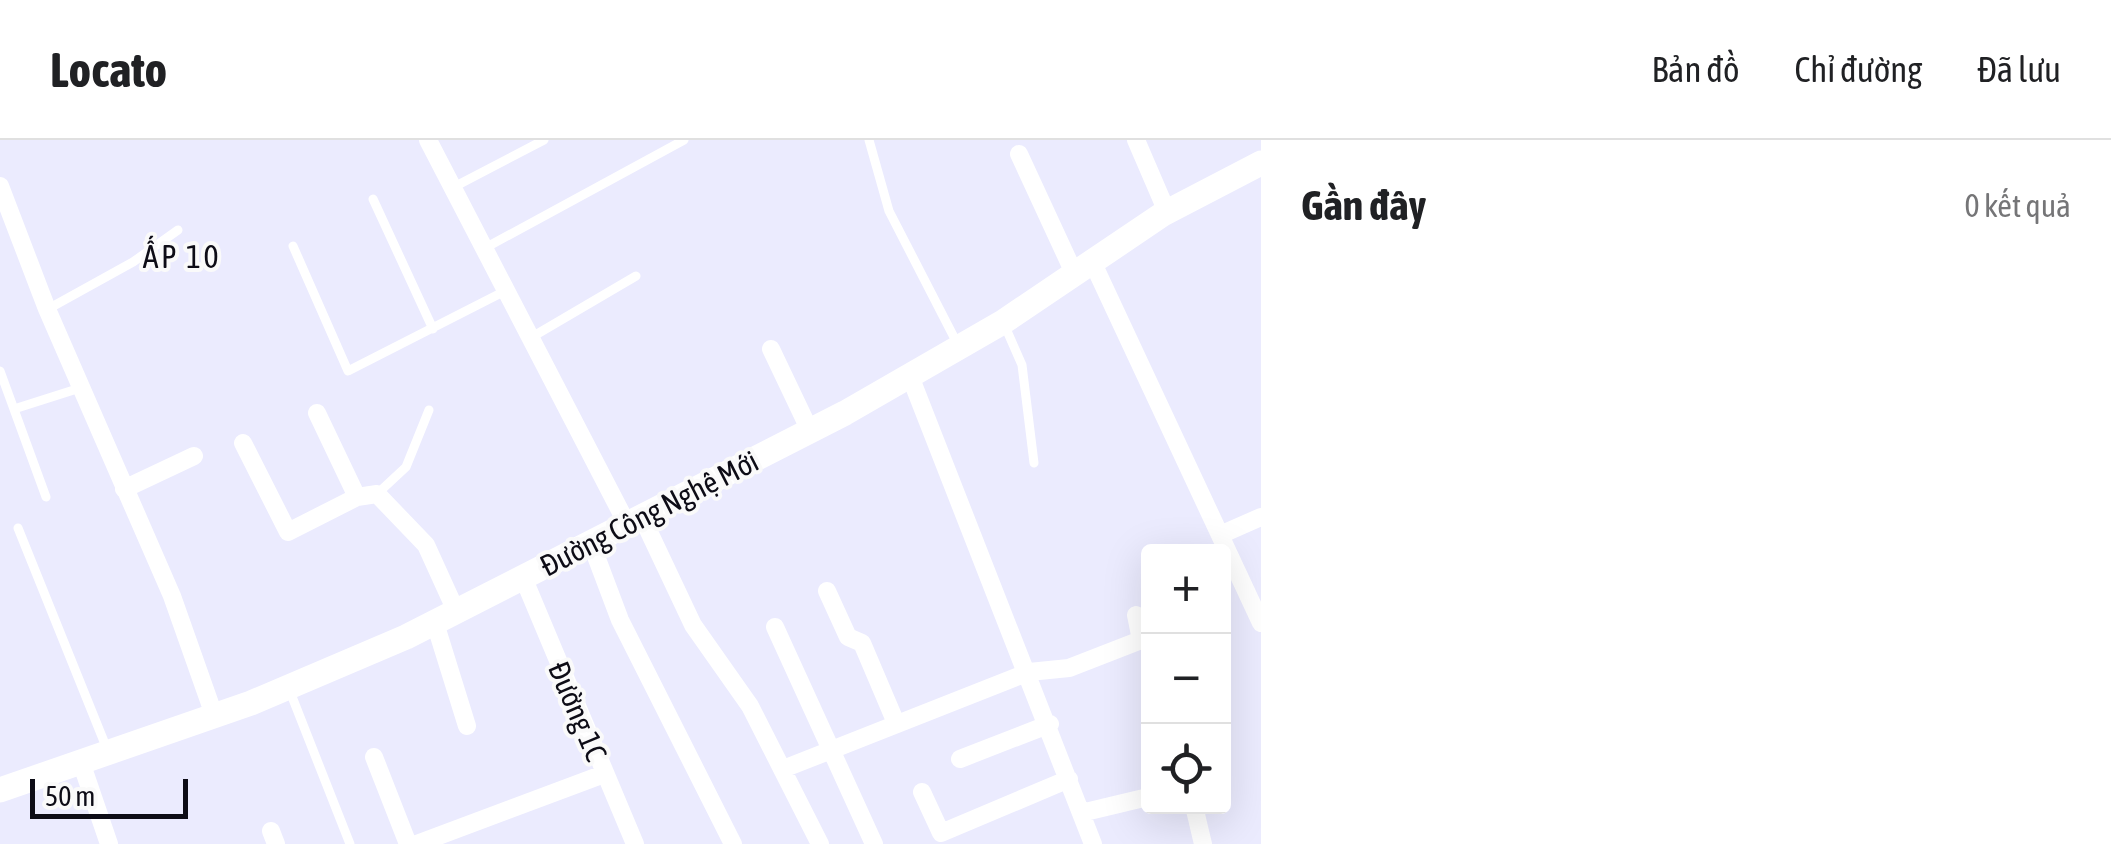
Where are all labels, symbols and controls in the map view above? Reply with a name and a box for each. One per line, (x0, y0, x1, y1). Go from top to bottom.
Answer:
text: Locato (50, 42, 167, 97)
text: Bản đồ (1652, 49, 1739, 89)
text: Chỉ đường (1794, 49, 1922, 89)
text: Đã lưu (1977, 49, 2061, 89)
text: Gần đây (1301, 181, 1426, 229)
text: 0 kết quả (1965, 187, 2071, 224)
district label: ẤP 10 (143, 235, 221, 275)
street label: Đường Công Nghệ Mới (534, 443, 764, 583)
map controls (1141, 544, 1231, 814)
button: + (1141, 544, 1231, 634)
button: − (1141, 634, 1231, 724)
street label: Đường 1C (542, 656, 614, 766)
button: locate (1141, 724, 1231, 814)
scale bar (30, 774, 188, 818)
text: 50 m (45, 780, 95, 812)

